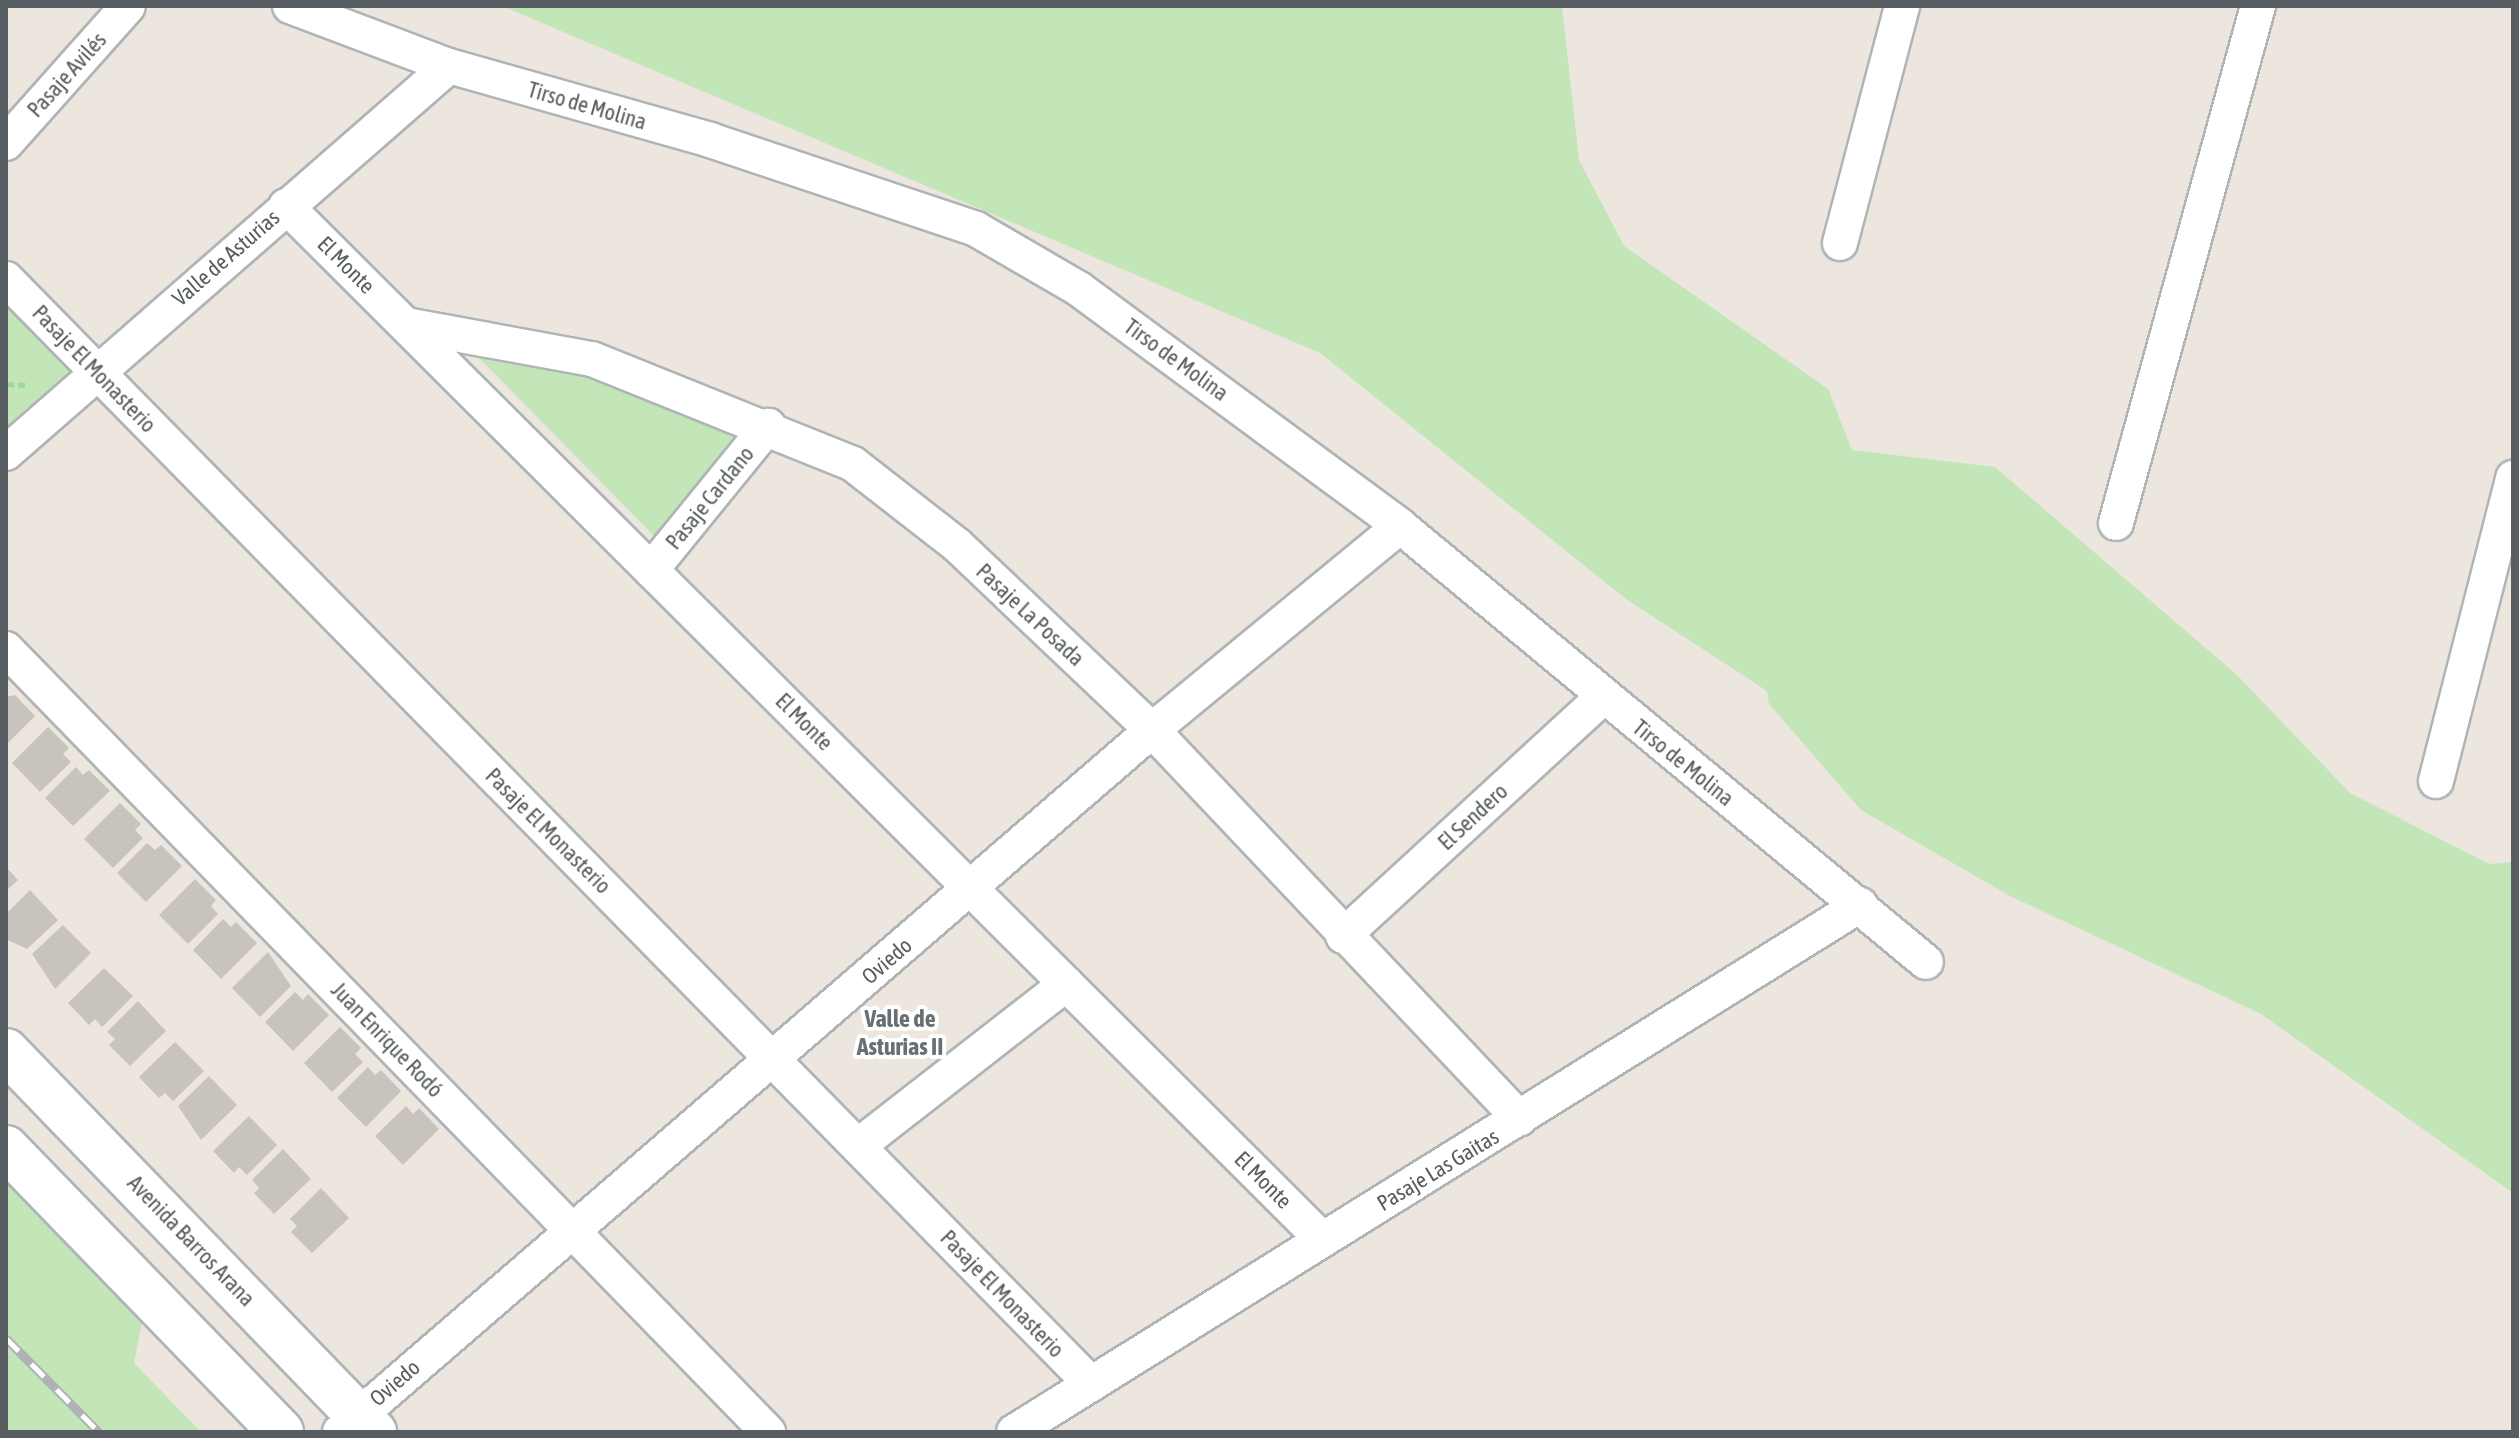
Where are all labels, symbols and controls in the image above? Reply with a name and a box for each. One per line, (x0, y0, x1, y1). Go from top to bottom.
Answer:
street label: Pasaje Avilés (22, 27, 112, 123)
street label: Tirso de Molina (525, 76, 649, 136)
street label: Valle de Asturias (167, 204, 285, 312)
street label: El Monte (312, 231, 380, 299)
street label: Pasaje El Monasterio (27, 300, 161, 438)
street label: Tirso de Molina (1119, 313, 1233, 407)
street label: Pasaje Cardano (660, 441, 760, 555)
street label: Pasaje La Posada (971, 558, 1089, 672)
street label: El Monte (770, 688, 838, 756)
street label: Tirso de Molina (1627, 714, 1739, 812)
street label: Pasaje El Monasterio (480, 763, 616, 899)
street label: El Sendero (1433, 778, 1513, 856)
street label: Oviedo (857, 932, 917, 990)
street label: Juan Enrique Rodó (326, 977, 448, 1103)
district label: Valle de Asturias II (857, 1005, 943, 1061)
street label: Pasaje Las Gaitas (1372, 1123, 1504, 1217)
street label: El Monte (1229, 1146, 1297, 1214)
street label: Avenida Barros Arana (122, 1170, 260, 1312)
street label: Pasaje El Monasterio (935, 1225, 1069, 1363)
street label: Oviedo (365, 1354, 425, 1412)

